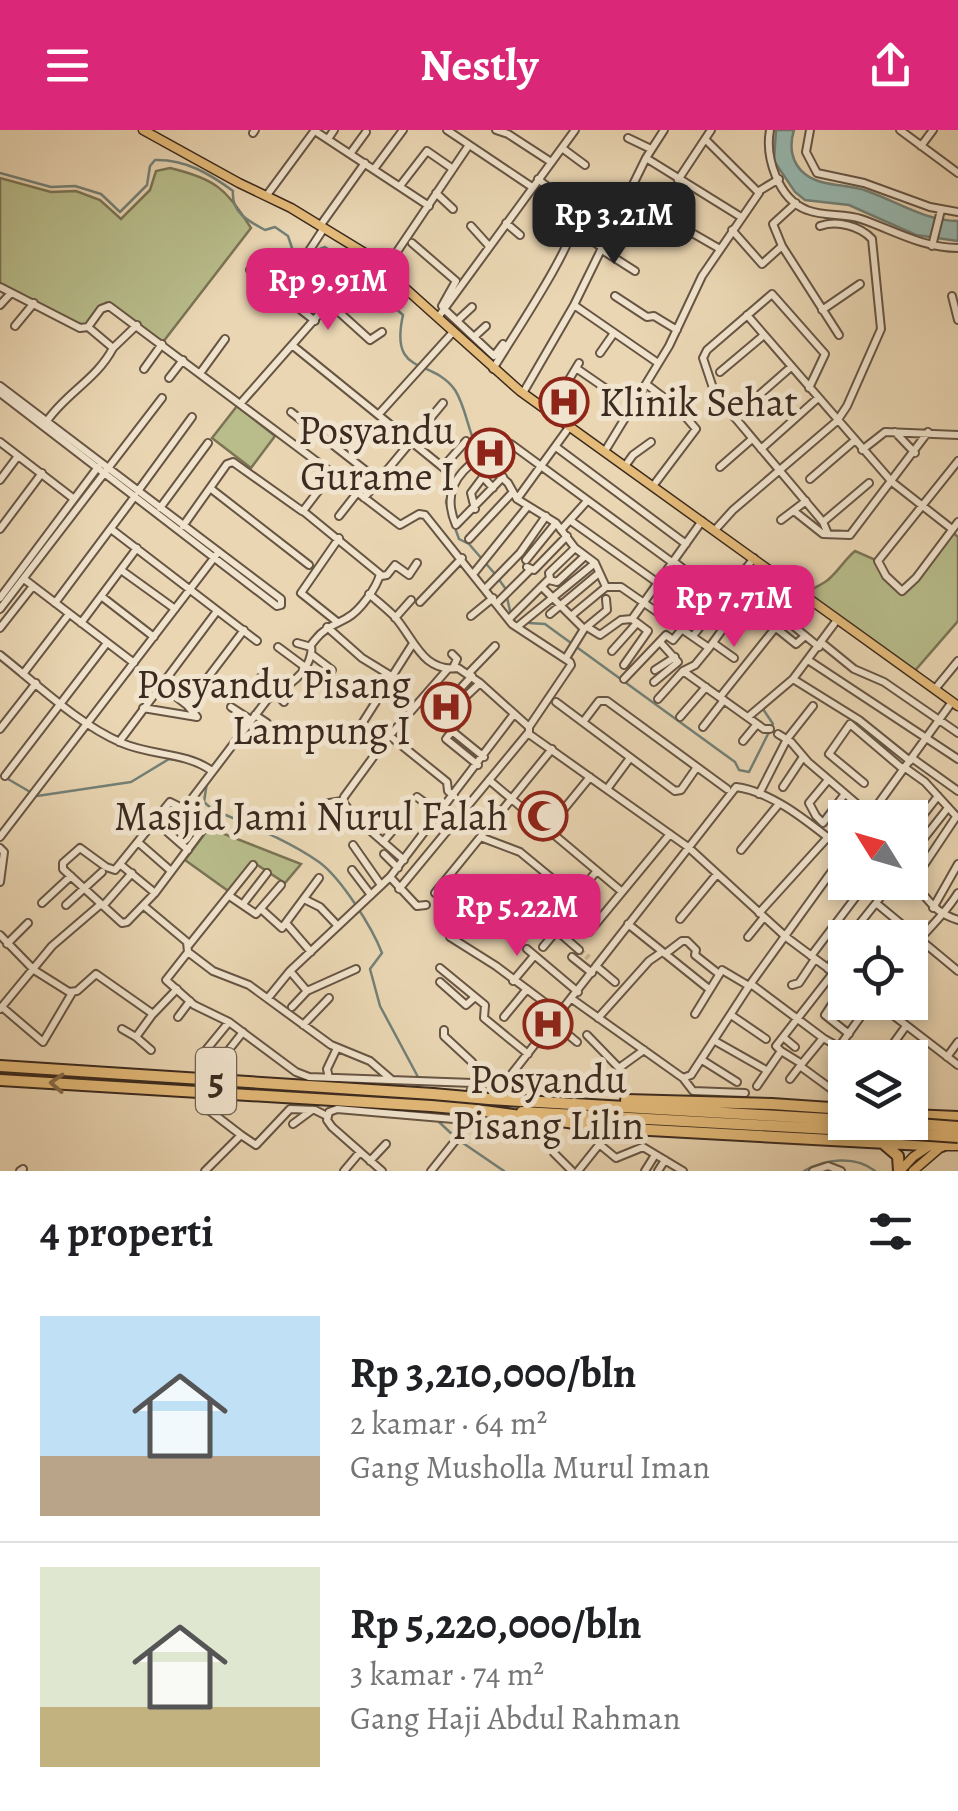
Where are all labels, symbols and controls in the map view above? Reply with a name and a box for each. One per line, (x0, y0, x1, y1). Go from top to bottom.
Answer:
text: Nestly (420, 34, 538, 96)
icon: menu (40, 38, 95, 93)
icon: share (863, 38, 918, 93)
pin: Rp 3.21M (511, 182, 717, 267)
text: Rp 3.21M (554, 192, 674, 236)
pin: Rp 9.91M (225, 248, 431, 333)
text: Rp 9.91M (268, 258, 388, 302)
place label: Klinik Sehat (599, 375, 798, 430)
hospital icon: Klinik Sehat (538, 376, 590, 428)
place label: Posyandu Gurame I (298, 403, 455, 504)
hospital icon: Posyandu Gurame I (464, 427, 516, 479)
pin: Rp 7.71M (631, 565, 837, 650)
text: Rp 7.71M (675, 575, 793, 619)
place label: Posyandu Pisang Lampung I (136, 657, 411, 758)
hospital icon: Posyandu Pisang Lampung I (420, 681, 472, 733)
place label: Masjid Jami Nurul Falah (114, 789, 508, 844)
mosque icon: Masjid Jami Nurul Falah (517, 790, 569, 842)
north arrow (828, 800, 928, 900)
map controls (828, 800, 928, 1140)
pin: Rp 5.22M (414, 874, 620, 959)
text: Rp 5.22M (456, 884, 578, 928)
button: locate (828, 920, 928, 1020)
hospital icon: Posyandu Pisang Lilin (522, 998, 574, 1050)
button: layers (828, 1040, 928, 1140)
road number: 5 (196, 1048, 236, 1114)
place label: Posyandu Pisang Lilin (452, 1052, 644, 1153)
one-way arrow (49, 1073, 65, 1094)
text: 4 properti (40, 1203, 214, 1260)
icon: filters (863, 1204, 918, 1259)
text: Rp 3,210,000/bln (350, 1344, 636, 1401)
icon: home (120, 1356, 240, 1476)
text: 2 kamar · 64 m² (350, 1401, 547, 1445)
text: Gang Musholla Murul Iman (350, 1445, 710, 1489)
text: Rp 5,220,000/bln (350, 1595, 642, 1652)
icon: home (120, 1607, 240, 1727)
text: 3 kamar · 74 m² (350, 1652, 544, 1696)
text: Gang Haji Abdul Rahman (350, 1696, 681, 1740)

